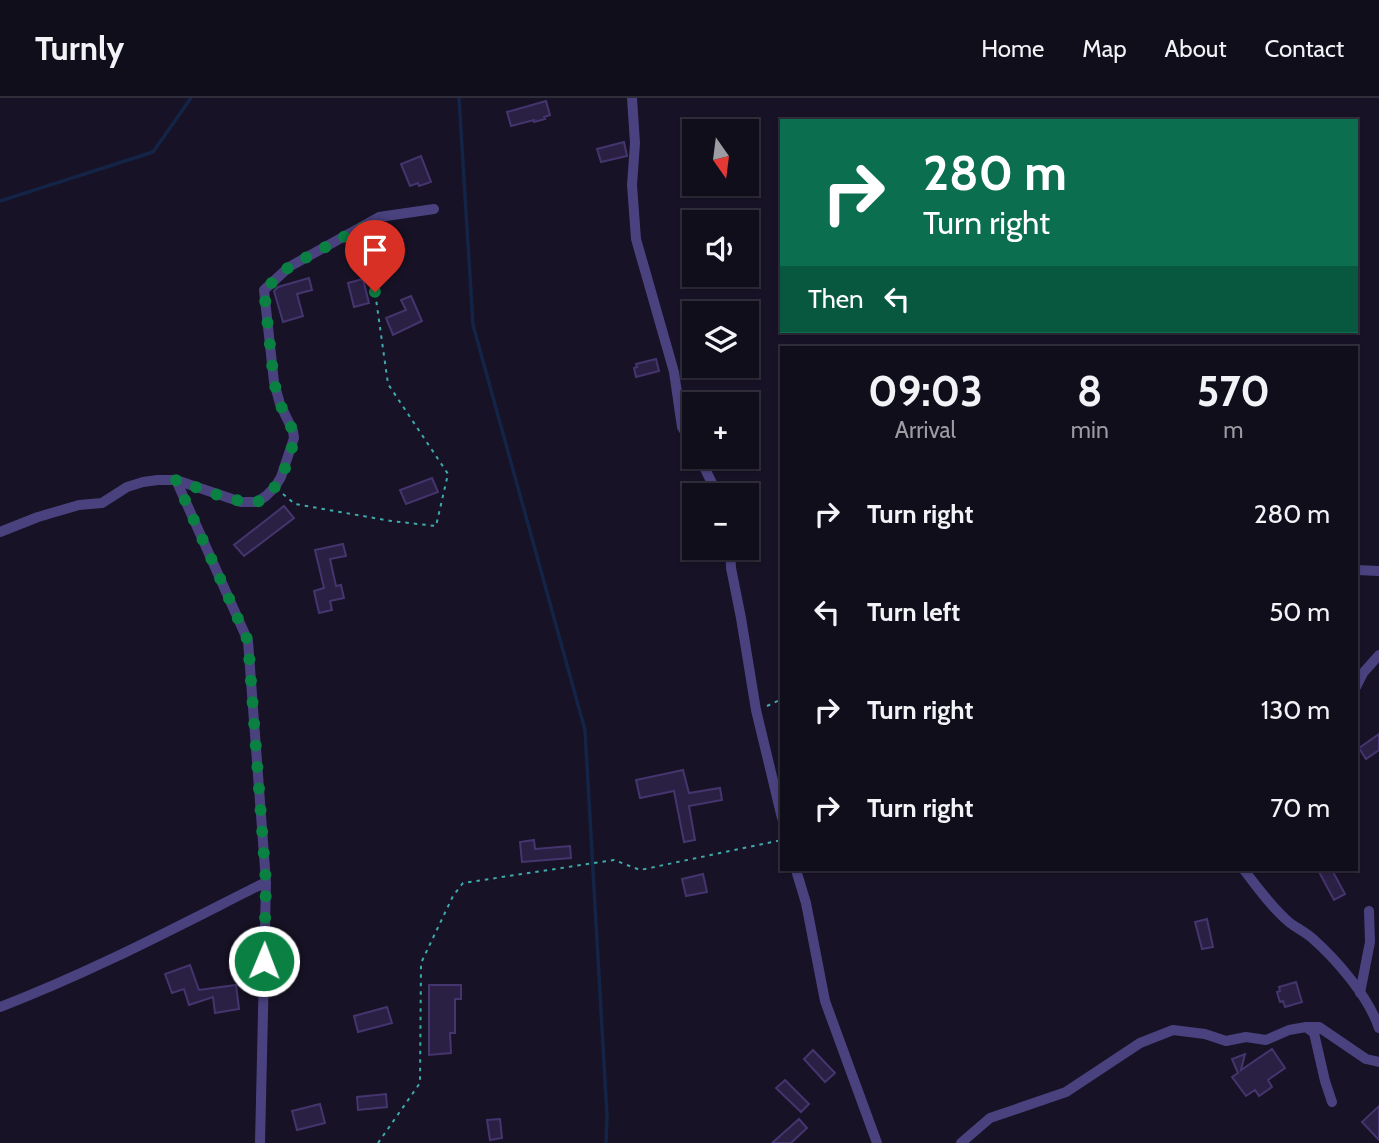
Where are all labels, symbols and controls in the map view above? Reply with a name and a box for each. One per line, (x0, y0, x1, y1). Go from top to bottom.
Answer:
text: Turnly (35, 28, 124, 68)
text: Home (981, 34, 1044, 63)
text: Map (1082, 34, 1127, 63)
text: About (1165, 34, 1227, 63)
text: Contact (1265, 34, 1344, 63)
north arrow (682, 119, 760, 196)
map controls (682, 119, 759, 560)
text: 280 m (923, 143, 1067, 202)
icon: right (808, 147, 899, 238)
text: Turn right (923, 203, 1050, 242)
button: sound (682, 210, 759, 287)
pin (345, 220, 405, 292)
icon: arrive (356, 231, 394, 269)
icon: left (878, 280, 916, 318)
text: Then (808, 283, 864, 315)
button: layers (682, 301, 759, 378)
text: 09:03 (868, 365, 983, 417)
text: 8 (1077, 365, 1102, 417)
text: 570 (1197, 365, 1270, 417)
button: + (682, 392, 759, 469)
text: Arrival (895, 416, 956, 444)
text: min (1071, 416, 1109, 444)
text: m (1223, 416, 1243, 444)
button: − (682, 483, 759, 560)
icon: right (808, 495, 846, 533)
text: Turn right (867, 498, 973, 530)
text: 280 m (1254, 498, 1330, 530)
icon: left (808, 593, 846, 631)
text: Turn left (867, 596, 960, 628)
text: 50 m (1269, 596, 1330, 628)
icon: right (808, 691, 846, 729)
text: Turn right (867, 694, 973, 726)
text: 130 m (1261, 694, 1330, 726)
icon: right (808, 789, 846, 827)
text: Turn right (867, 792, 973, 824)
text: 70 m (1270, 792, 1330, 824)
position arrow (227, 924, 301, 998)

